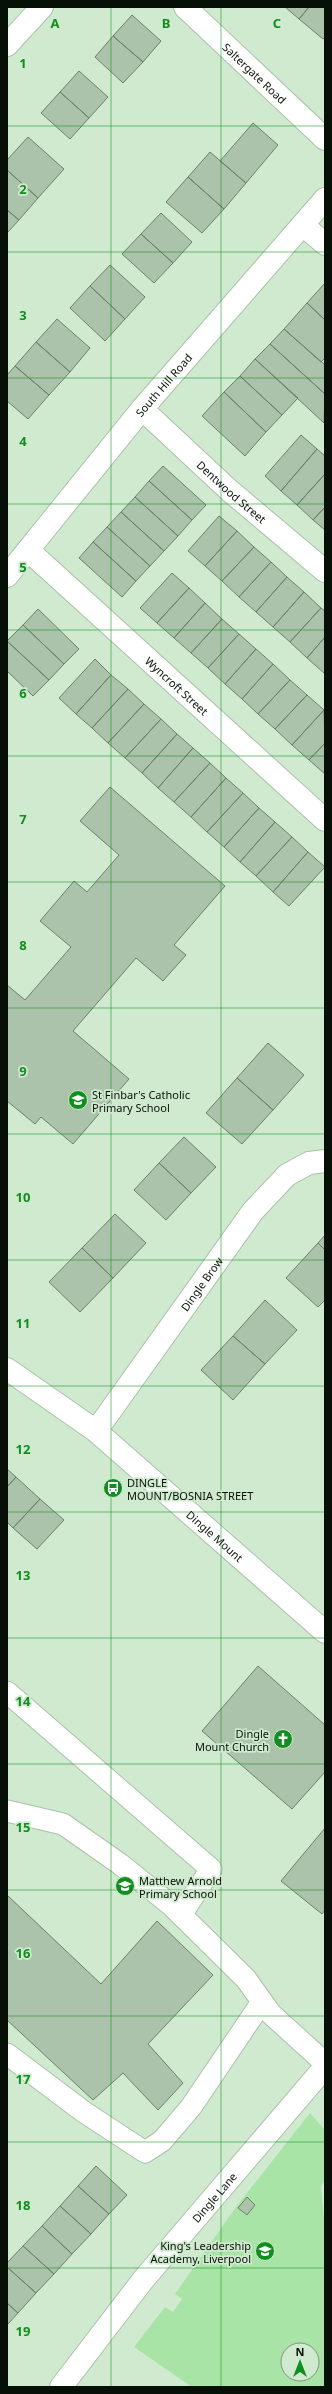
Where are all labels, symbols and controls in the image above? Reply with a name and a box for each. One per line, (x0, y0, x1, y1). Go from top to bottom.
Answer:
text: A (51, 14, 60, 32)
text: B (162, 14, 170, 32)
text: C (273, 14, 281, 32)
street label: Saltergate Road (220, 39, 290, 106)
text: 1 (19, 54, 27, 72)
text: 2 (19, 180, 27, 198)
text: 3 (19, 306, 27, 324)
street label: South Hill Road (132, 350, 195, 419)
text: 4 (19, 432, 27, 450)
street label: Dentwood Street (194, 457, 270, 526)
text: 5 (19, 558, 27, 576)
street label: Wyncroft Street (142, 653, 212, 718)
text: 6 (19, 684, 27, 702)
text: 7 (19, 810, 27, 828)
text: 8 (19, 936, 27, 954)
text: 9 (19, 1062, 27, 1080)
place label: St Finbar's Catholic Primary School (92, 1087, 190, 1115)
school or university icon: St Finbar's Catholic Primary School (67, 1089, 89, 1111)
text: 10 (16, 1188, 30, 1206)
street label: Dingle Brow (177, 1253, 226, 1314)
text: 11 (16, 1314, 30, 1332)
text: 12 (16, 1440, 30, 1458)
place label: DINGLE MOUNT/BOSNIA STREET (127, 1475, 253, 1503)
bus stop icon: DINGLE MOUNT/BOSNIA STREET (102, 1477, 124, 1499)
street label: Dingle Mount (184, 1507, 247, 1565)
text: 13 (16, 1566, 30, 1584)
text: 14 (16, 1692, 31, 1710)
place label: Dingle Mount Church (195, 1726, 269, 1754)
church icon: Dingle Mount Church (272, 1728, 294, 1750)
text: 15 (16, 1818, 30, 1836)
place label: Matthew Arnold Primary School (139, 1873, 222, 1901)
school or university icon: Matthew Arnold Primary School (114, 1875, 136, 1897)
text: 16 (16, 1944, 30, 1962)
text: 17 (16, 2070, 30, 2088)
street label: Dingle Lane (188, 2169, 240, 2225)
text: 18 (16, 2196, 30, 2214)
place label: King's Leadership Academy, Liverpool (150, 2238, 251, 2266)
school or university icon: King's Leadership Academy, Liverpool (254, 2240, 276, 2262)
text: 19 (16, 2322, 30, 2340)
north arrow (280, 2342, 320, 2382)
text: N (296, 2344, 304, 2359)

